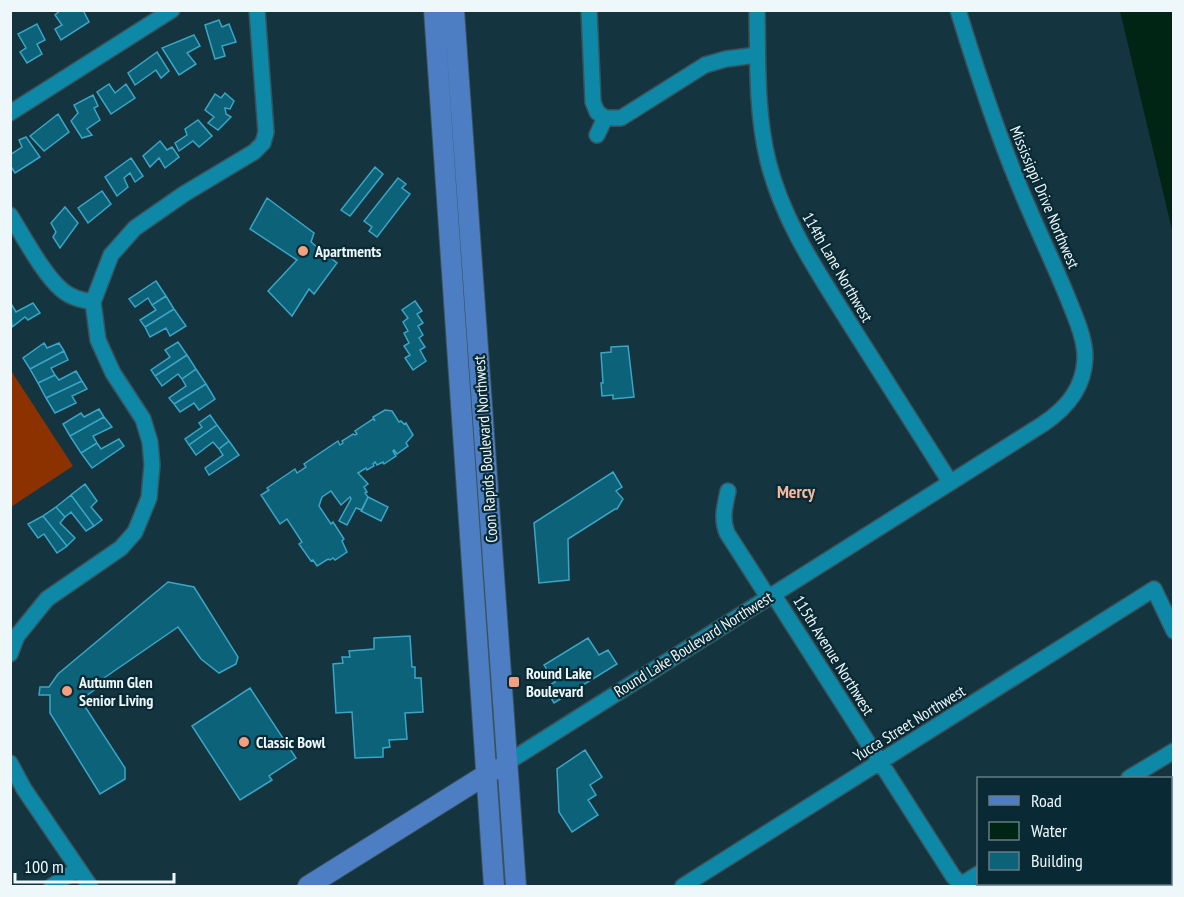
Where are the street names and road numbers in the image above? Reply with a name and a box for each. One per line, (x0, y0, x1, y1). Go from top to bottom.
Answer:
street label: Mississippi Drive Northwest (1006, 123, 1084, 272)
street label: 114th Lane Northwest (798, 208, 878, 326)
street label: Coon Rapids Boulevard Northwest (468, 354, 502, 543)
street label: Round Lake Boulevard Northwest (610, 587, 777, 701)
street label: 115th Avenue Northwest (789, 591, 879, 719)
street label: Yucca Street Northwest (849, 680, 969, 765)

